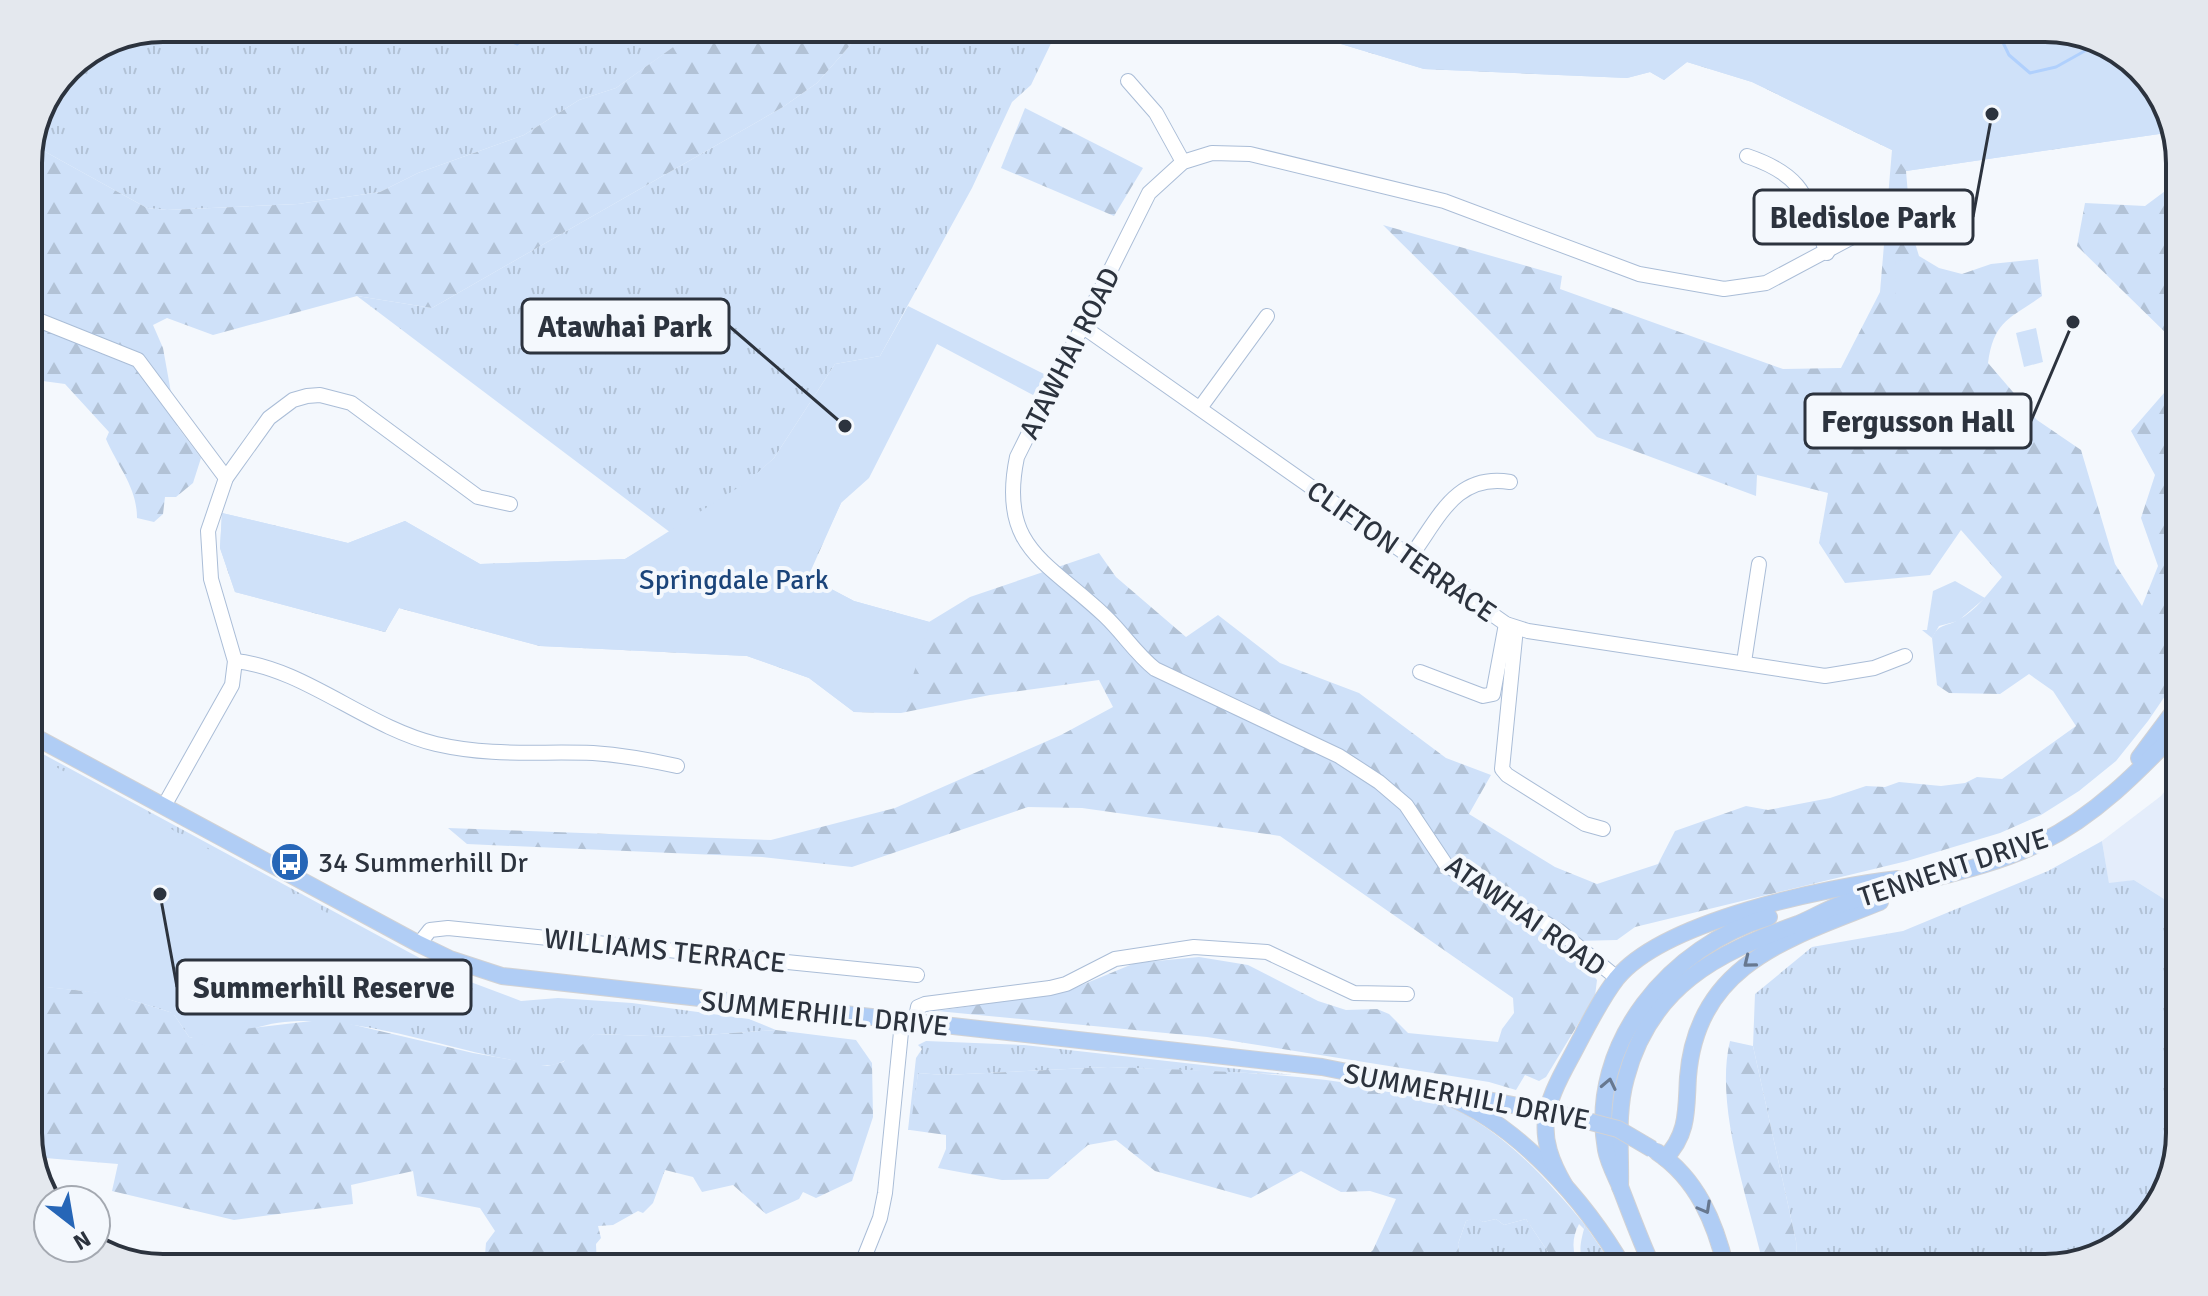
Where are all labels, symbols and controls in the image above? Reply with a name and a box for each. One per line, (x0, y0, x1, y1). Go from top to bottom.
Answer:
callout: Bledisloe Park (1754, 190, 1973, 244)
text: Bledisloe Park (1769, 200, 1957, 237)
street label: ATAWHAI ROAD (1012, 262, 1128, 445)
callout: Atawhai Park (522, 299, 729, 353)
text: Atawhai Park (538, 309, 713, 346)
callout: Fergusson Hall (1805, 394, 2031, 448)
text: Fergusson Hall (1821, 404, 2015, 441)
street label: CLIFTON TERRACE (1300, 474, 1503, 630)
park label: Springdale Park (639, 563, 829, 597)
street label: TENNENT DRIVE (1854, 821, 2053, 915)
bus stop icon: 34 Summerhill Dr (269, 841, 311, 883)
place label: 34 Summerhill Dr (318, 846, 528, 880)
street label: ATAWHAI ROAD (1439, 848, 1612, 984)
street label: WILLIAMS TERRACE (542, 921, 788, 981)
one-way arrow (1744, 952, 1758, 967)
callout: Summerhill Reserve (177, 960, 471, 1014)
text: Summerhill Reserve (193, 970, 455, 1007)
street label: SUMMERHILL DRIVE (699, 984, 951, 1044)
street label: SUMMERHILL DRIVE (1341, 1057, 1592, 1137)
one-way arrow (1600, 1078, 1617, 1091)
north arrow (32, 1184, 112, 1264)
one-way arrow (1695, 1199, 1711, 1213)
text: N (69, 1225, 96, 1256)

